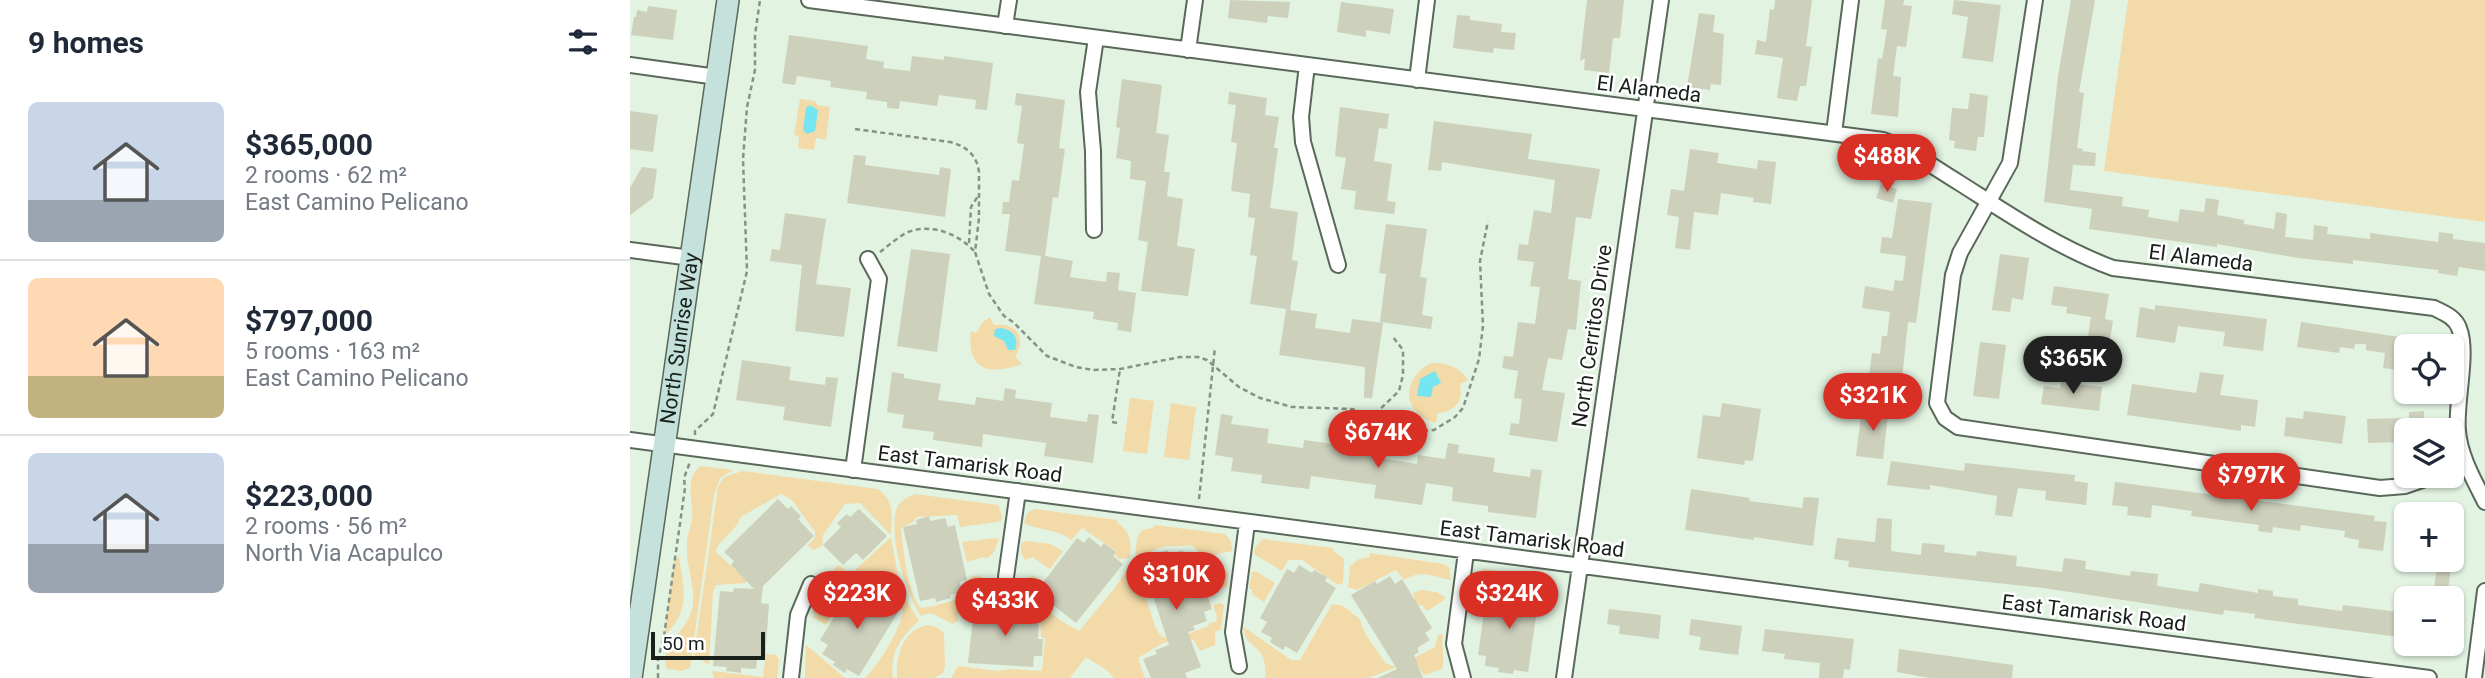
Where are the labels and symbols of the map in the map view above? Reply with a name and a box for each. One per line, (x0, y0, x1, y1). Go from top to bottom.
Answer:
street label: El Alameda (1595, 71, 1703, 107)
pin: $488K (1838, 134, 1936, 194)
street label: El Alameda (2147, 240, 2255, 276)
street label: North Cerritos Drive (1567, 243, 1617, 429)
street label: North Sunrise Way (655, 251, 704, 426)
pin: $365K (2024, 336, 2122, 396)
pin: $321K (1824, 374, 1922, 433)
pin: $674K (1329, 410, 1427, 470)
street label: East Tamarisk Road (876, 441, 1064, 487)
pin: $797K (2202, 454, 2300, 513)
street label: East Tamarisk Road (1438, 516, 1626, 562)
pin: $310K (1127, 552, 1225, 612)
pin: $223K (808, 572, 906, 631)
pin: $324K (1460, 572, 1558, 631)
pin: $433K (956, 578, 1054, 638)
street label: East Tamarisk Road (2000, 590, 2188, 636)
scale bar (651, 629, 765, 661)

